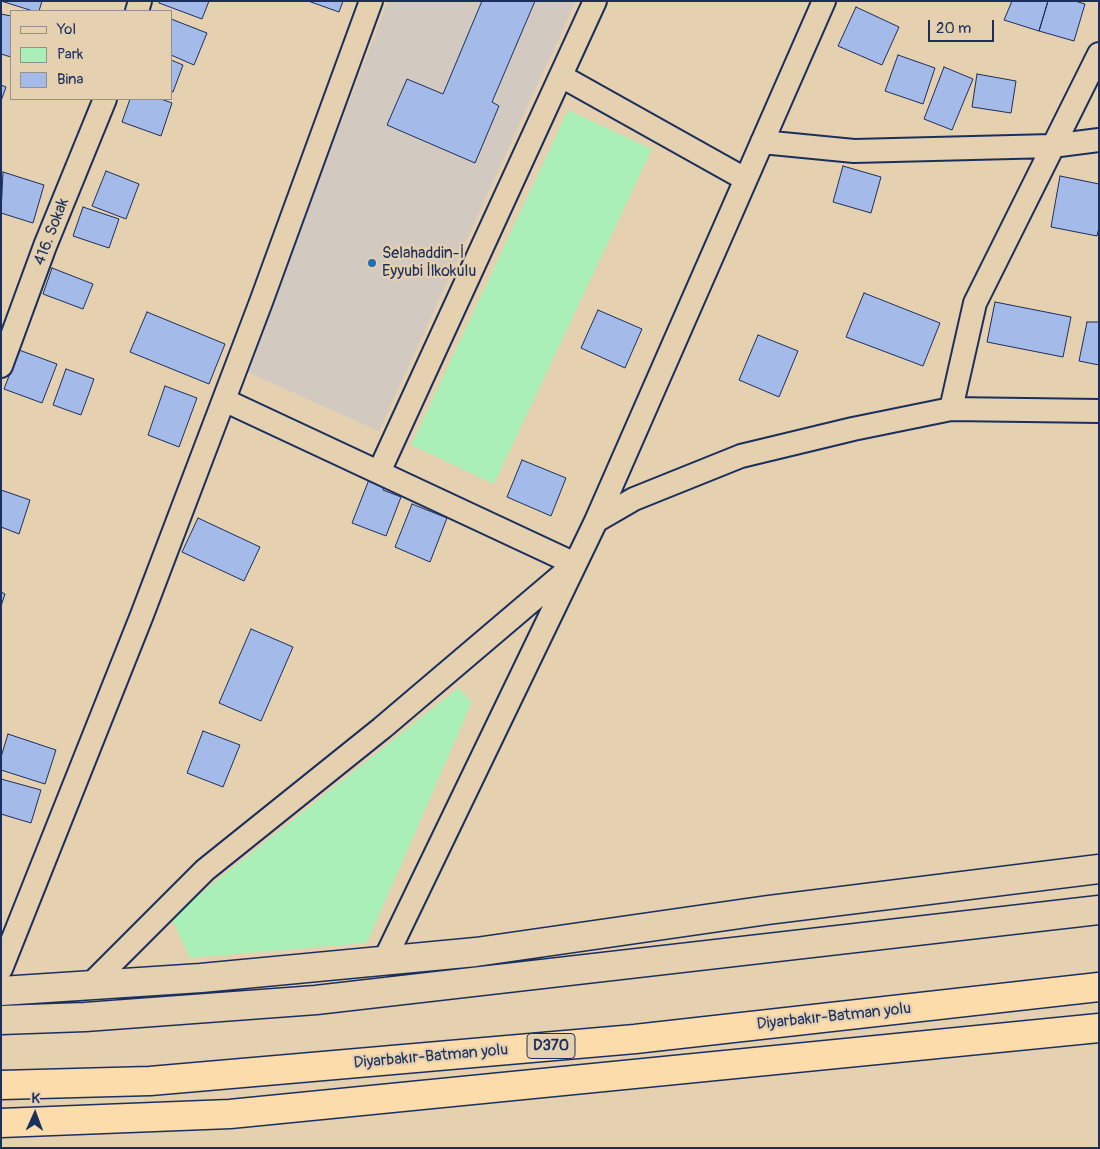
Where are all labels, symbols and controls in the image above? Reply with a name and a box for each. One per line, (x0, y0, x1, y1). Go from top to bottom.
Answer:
legend (10, 10, 172, 100)
scale bar (930, 10, 996, 42)
text: 20 m (936, 19, 971, 38)
text: Yol (57, 20, 76, 39)
text: Park (57, 45, 83, 64)
text: Bina (57, 70, 83, 89)
street label: 416. Sokak (30, 196, 74, 268)
place label: Selahaddin-İ Eyyubi İlkokulu (382, 244, 476, 282)
marker: Selahaddin-İ Eyyubi İlkokulu (366, 257, 378, 269)
street label: Diyarbakır-Batman yolu (756, 999, 912, 1035)
road number: D370 (527, 1034, 575, 1058)
street label: Diyarbakır-Batman yolu (353, 1041, 509, 1073)
north arrow (10, 1089, 60, 1139)
text: K (31, 1090, 40, 1107)

